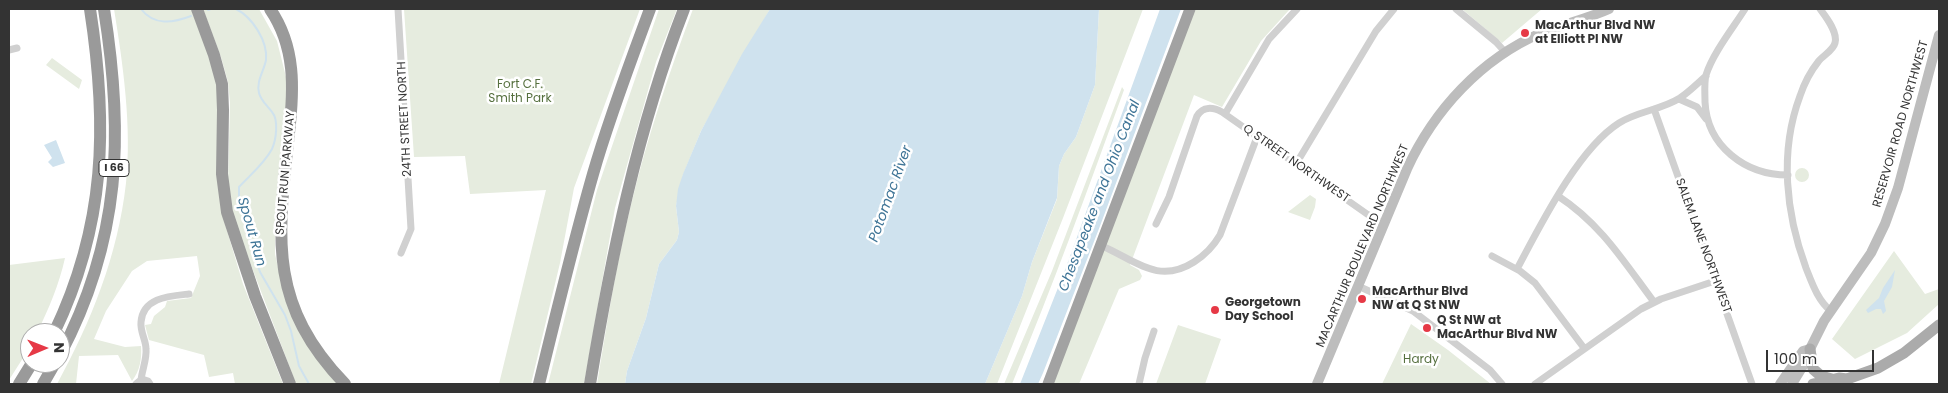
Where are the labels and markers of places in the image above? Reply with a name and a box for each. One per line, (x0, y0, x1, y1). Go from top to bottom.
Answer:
place label: MacArthur Blvd NW at Elliott Pl NW (1535, 19, 1655, 47)
marker: MacArthur Blvd NW at Elliott Pl NW (1519, 27, 1531, 39)
place label: MacArthur Blvd NW at Q St NW (1372, 285, 1468, 313)
marker: MacArthur Blvd NW at Q St NW (1356, 293, 1368, 305)
place label: Georgetown Day School (1225, 296, 1301, 324)
marker: Georgetown Day School (1209, 304, 1221, 316)
place label: Q St NW at MacArthur Blvd NW (1437, 314, 1557, 342)
marker: Q St NW at MacArthur Blvd NW (1421, 322, 1433, 334)

